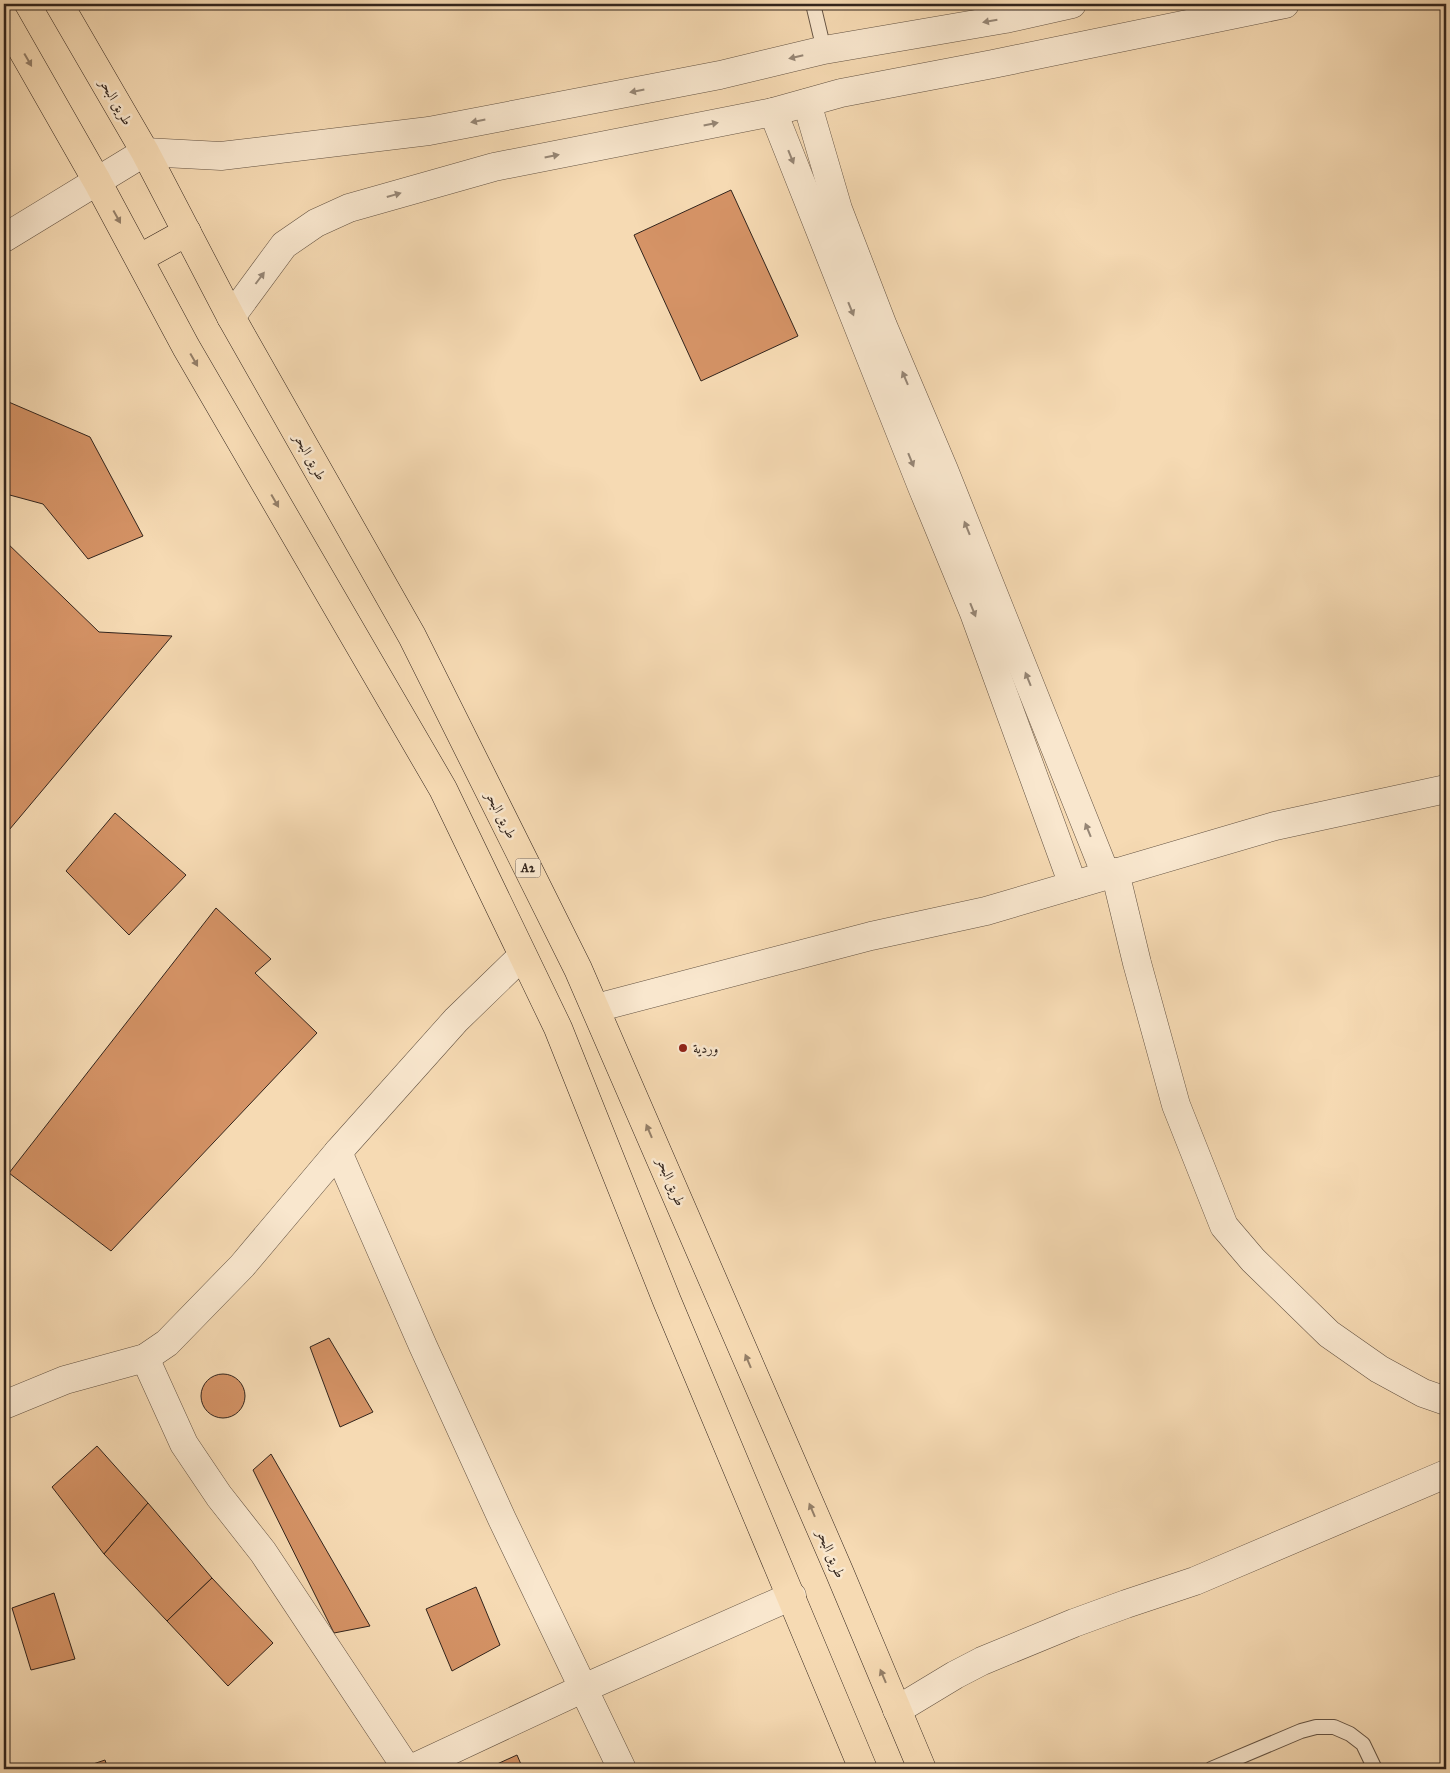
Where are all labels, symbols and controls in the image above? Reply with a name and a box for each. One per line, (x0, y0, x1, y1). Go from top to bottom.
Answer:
one-way arrow (982, 18, 998, 26)
one-way arrow (24, 53, 32, 68)
one-way arrow (789, 53, 804, 61)
street label: طريق البحر (95, 74, 136, 128)
one-way arrow (629, 87, 645, 95)
one-way arrow (469, 118, 485, 126)
one-way arrow (704, 120, 720, 128)
one-way arrow (788, 150, 795, 165)
one-way arrow (544, 152, 559, 160)
one-way arrow (387, 190, 402, 198)
one-way arrow (113, 209, 121, 224)
one-way arrow (255, 271, 265, 285)
one-way arrow (848, 301, 855, 316)
one-way arrow (189, 353, 198, 366)
one-way arrow (901, 370, 909, 385)
street label: طريق البحر (289, 429, 330, 483)
one-way arrow (908, 452, 915, 467)
one-way arrow (271, 493, 279, 508)
one-way arrow (963, 521, 971, 535)
one-way arrow (969, 603, 977, 617)
one-way arrow (1024, 671, 1032, 686)
street label: طريق البحر (481, 787, 520, 842)
one-way arrow (1084, 822, 1092, 837)
road number: A2 (516, 858, 540, 878)
place label: وردية (693, 1040, 718, 1057)
marker: وردية (677, 1042, 689, 1054)
one-way arrow (645, 1123, 653, 1138)
street label: طريق البحر (652, 1153, 689, 1209)
one-way arrow (744, 1353, 752, 1368)
one-way arrow (808, 1503, 816, 1517)
street label: طريق البحر (812, 1525, 849, 1581)
one-way arrow (878, 1669, 886, 1683)

